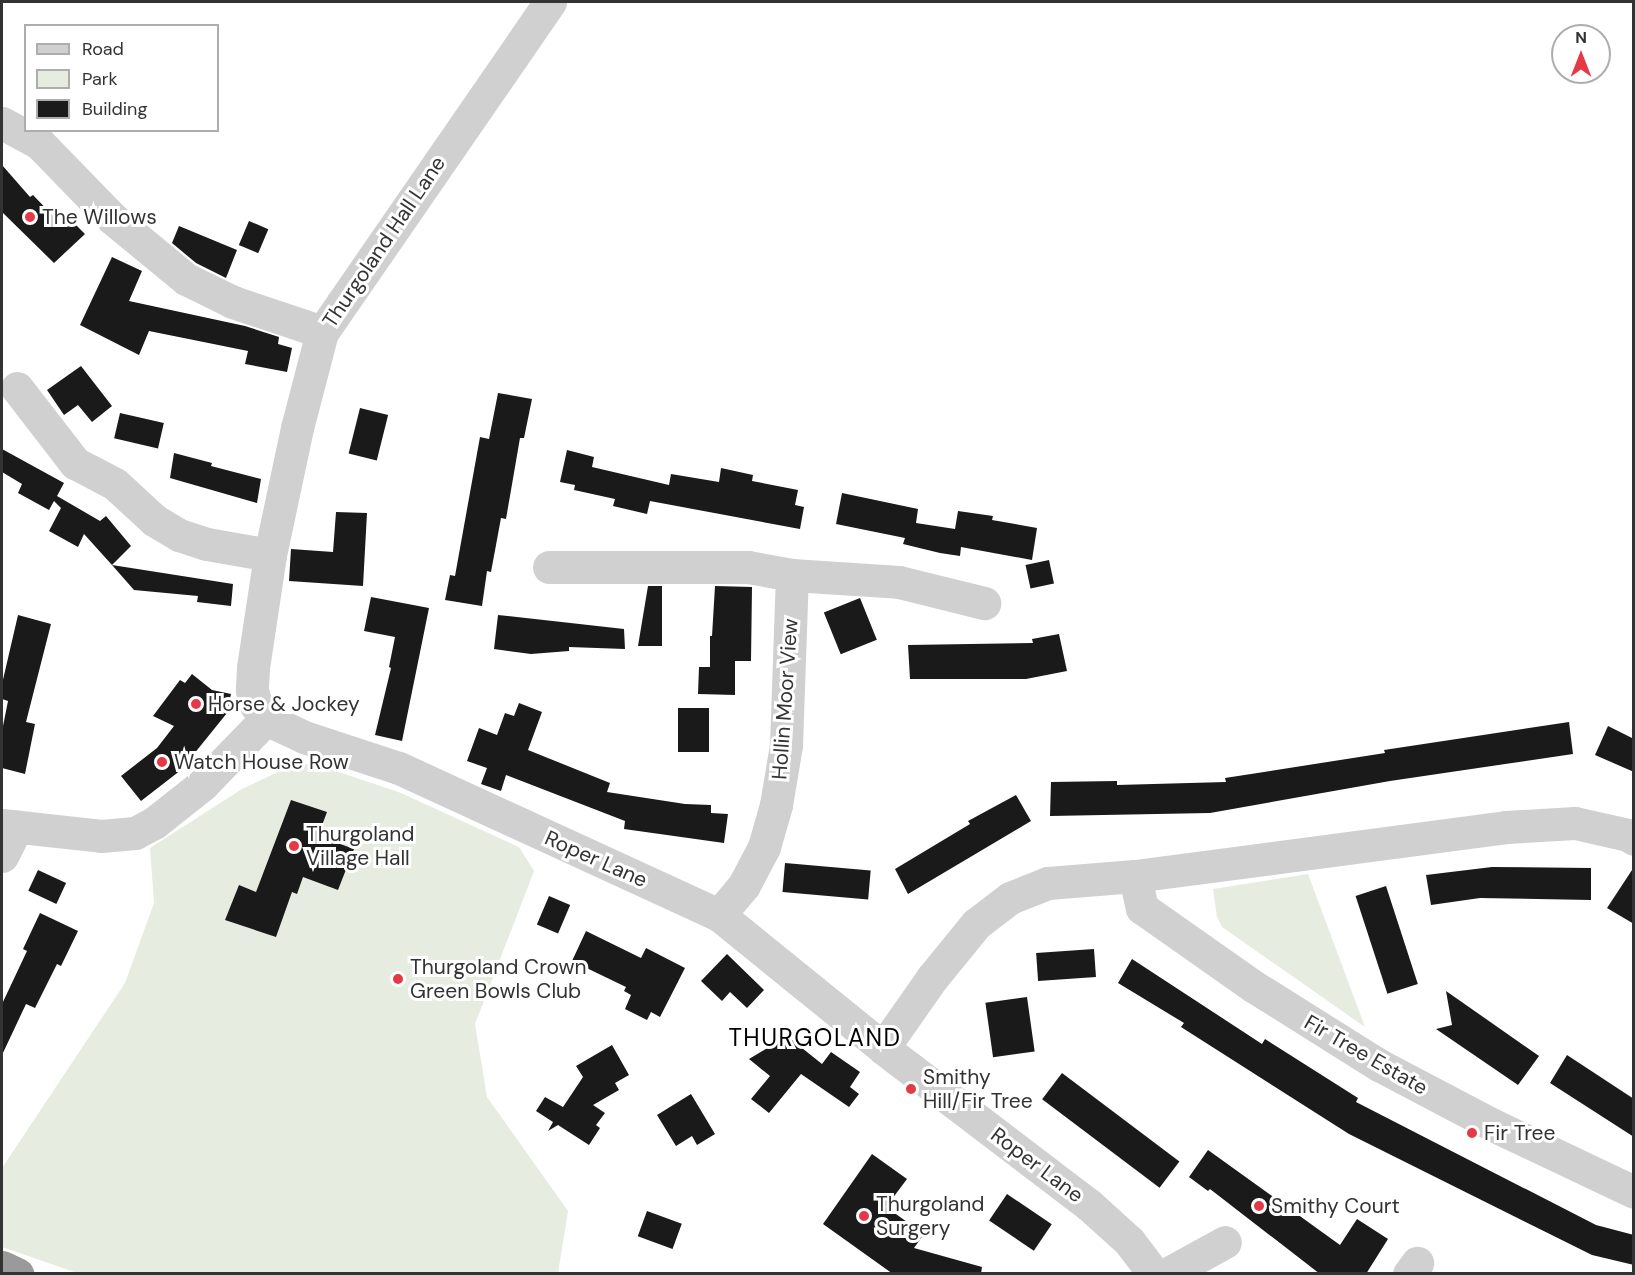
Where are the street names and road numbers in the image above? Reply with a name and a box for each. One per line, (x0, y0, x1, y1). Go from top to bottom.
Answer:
street label: Thurgoland Hall Lane (317, 152, 451, 332)
street label: Hollin Moor View (767, 618, 803, 780)
street label: Roper Lane (541, 825, 651, 893)
street label: Fir Tree Estate (1300, 1010, 1432, 1100)
street label: Roper Lane (986, 1122, 1088, 1208)

